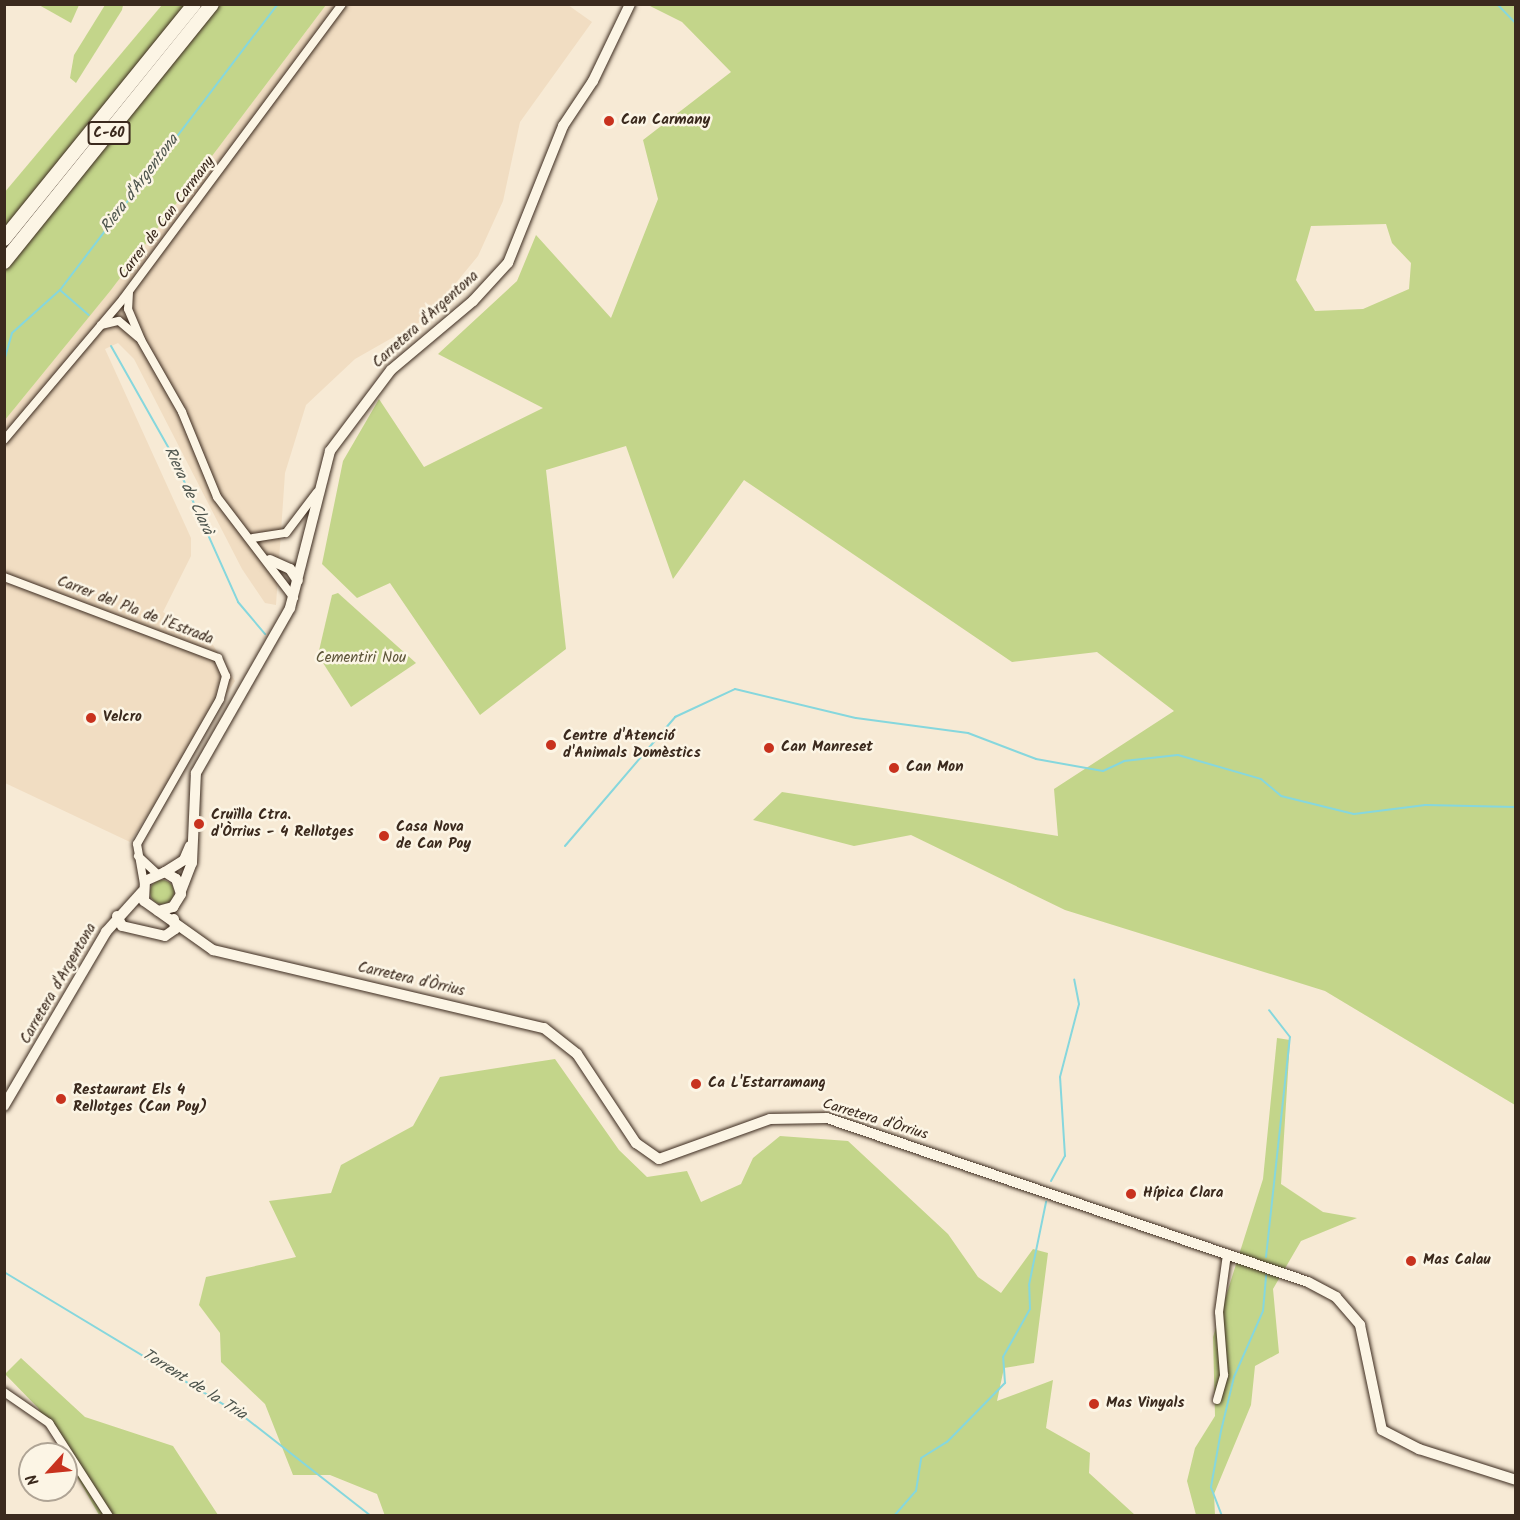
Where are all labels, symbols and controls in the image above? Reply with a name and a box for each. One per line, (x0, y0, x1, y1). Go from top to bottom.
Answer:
place label: Can Carmany (621, 112, 710, 130)
marker: Can Carmany (602, 114, 616, 128)
road number: C-60 (86, 122, 132, 144)
water label: Riera d'Argentona (97, 131, 183, 237)
street label: Carrer de Can Carmany (115, 153, 219, 283)
street label: Carretera d'Argentona (369, 268, 483, 372)
water label: Riera de Clarà (159, 444, 217, 538)
street label: Carrer del Pla de l'Estrada (54, 573, 216, 649)
park label: Cementiri Nou (316, 650, 406, 668)
place label: Velcro (103, 709, 142, 727)
marker: Velcro (84, 711, 98, 725)
place label: Centre d'Atenció d'Animals Domèstics (563, 727, 701, 762)
marker: Centre d'Atenció d'Animals Domèstics (544, 738, 558, 752)
place label: Can Manreset (781, 739, 873, 757)
marker: Can Manreset (762, 741, 776, 755)
place label: Can Mon (906, 759, 963, 777)
marker: Can Mon (887, 761, 901, 775)
place label: Cruïlla Ctra. d'Òrrius - 4 Rellotges (211, 806, 354, 841)
marker: Cruïlla Ctra. d'Òrrius - 4 Rellotges (192, 817, 206, 831)
place label: Casa Nova de Can Poy (396, 818, 471, 853)
marker: Casa Nova de Can Poy (377, 829, 391, 843)
street label: Carretera d'Argentona (17, 920, 101, 1048)
street label: Carretera d'Òrrius (356, 959, 466, 1001)
place label: Ca L'Estarramang (708, 1075, 826, 1093)
marker: Ca L'Estarramang (689, 1077, 703, 1091)
place label: Restaurant Els 4 Rellotges (Can Poy) (73, 1081, 207, 1116)
marker: Restaurant Els 4 Rellotges (Can Poy) (54, 1092, 68, 1106)
street label: Carretera d'Òrrius (820, 1095, 930, 1145)
place label: Hípica Clara (1143, 1185, 1223, 1203)
marker: Hípica Clara (1124, 1187, 1138, 1201)
place label: Mas Calau (1423, 1252, 1491, 1270)
marker: Mas Calau (1404, 1254, 1418, 1268)
water label: Torrent de la Tria (138, 1345, 250, 1425)
place label: Mas Vinyals (1106, 1395, 1184, 1413)
marker: Mas Vinyals (1087, 1397, 1101, 1411)
north arrow (18, 1442, 78, 1502)
text: N (20, 1469, 47, 1490)

